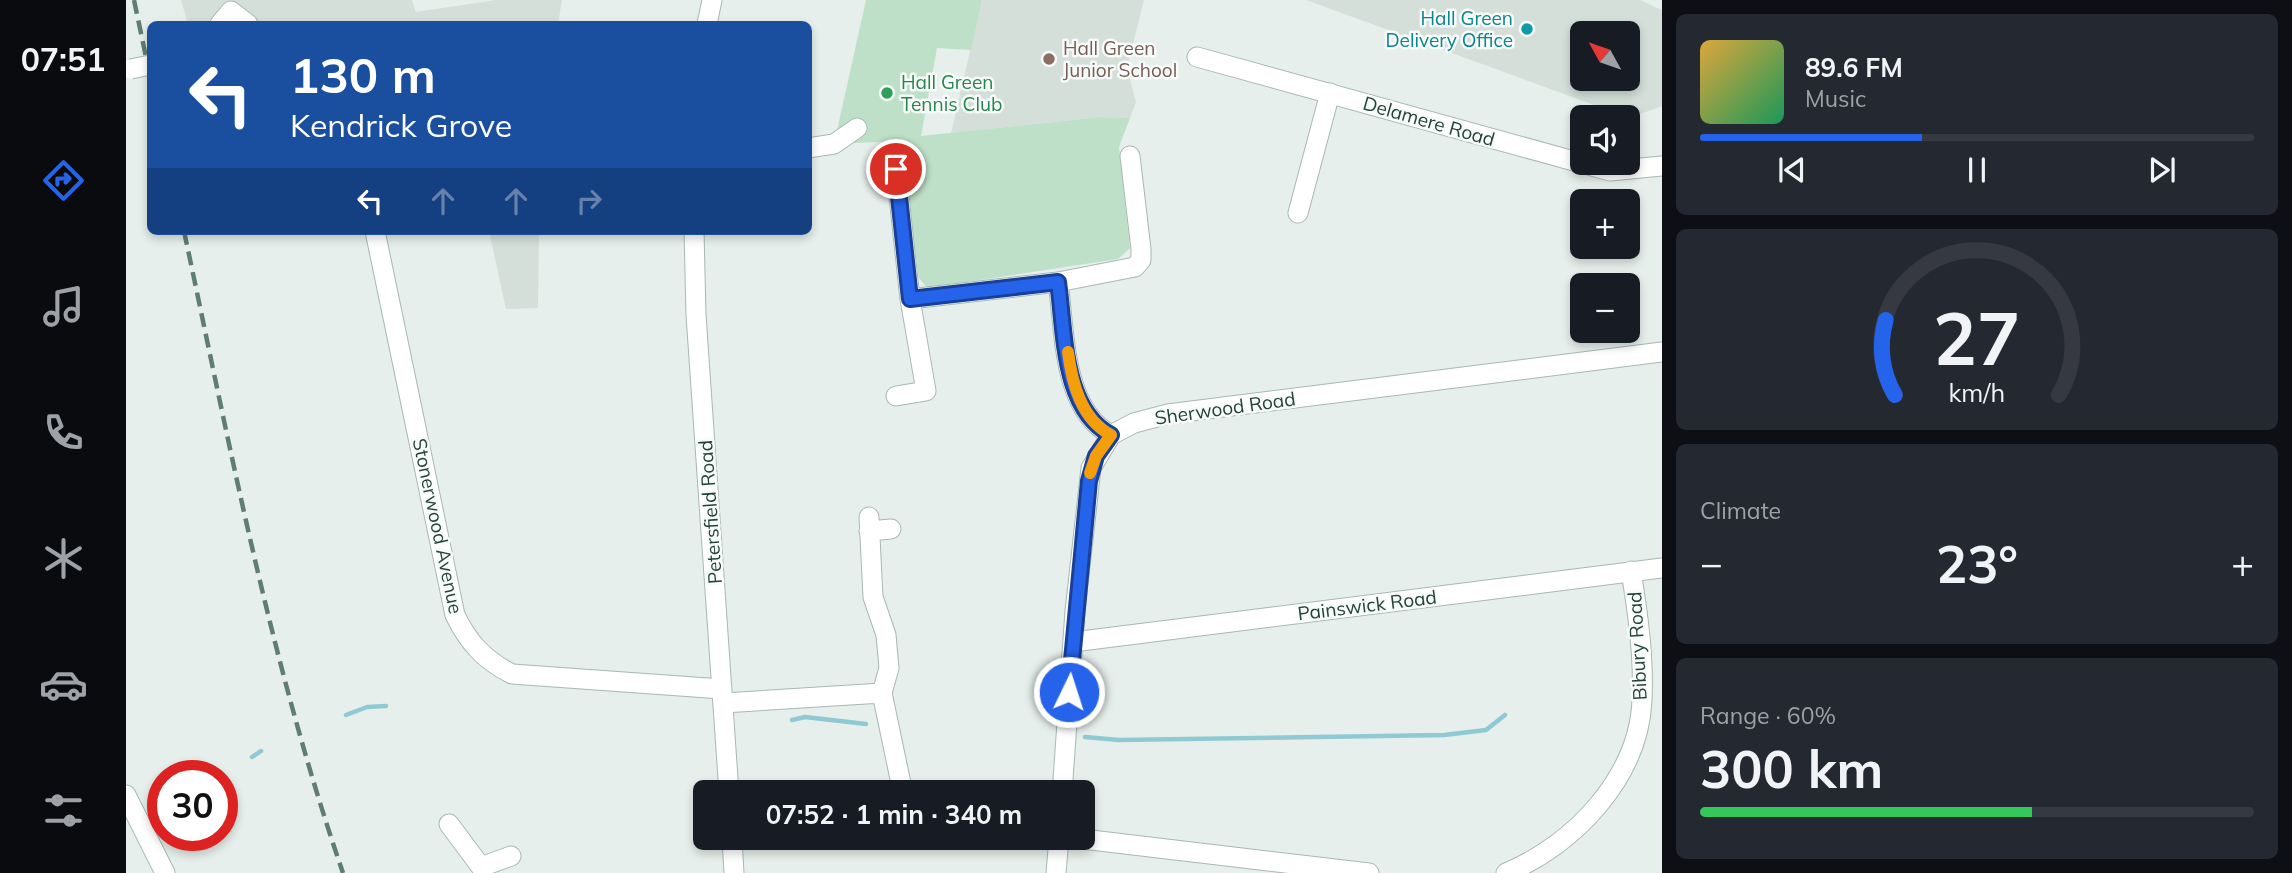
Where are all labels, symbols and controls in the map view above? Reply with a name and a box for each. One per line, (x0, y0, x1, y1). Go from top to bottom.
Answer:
place label: Hall Green Delivery Office (1385, 6, 1513, 52)
marker: Hall Green Delivery Office (1519, 21, 1535, 37)
north arrow (1570, 21, 1640, 91)
map controls (1570, 21, 1640, 343)
place label: Hall Green Junior School (1063, 36, 1177, 82)
text: 07:51 (21, 39, 105, 79)
text: 130 m (290, 44, 436, 105)
icon: left (175, 49, 266, 140)
marker: Hall Green Junior School (1041, 51, 1057, 67)
text: 89.6 FM (1805, 51, 1903, 84)
place label: Hall Green Tennis Club (901, 70, 1002, 116)
text: Music (1805, 84, 1866, 113)
marker: Hall Green Tennis Club (879, 85, 895, 101)
street label: Delamere Road (1360, 91, 1498, 151)
text: Kendrick Grove (290, 105, 512, 145)
button: sound (1570, 105, 1640, 175)
pin (866, 139, 926, 199)
icon: arrive (877, 150, 915, 188)
icon: previous (1773, 151, 1811, 189)
icon: pause (1958, 151, 1996, 189)
icon: next (2143, 151, 2181, 189)
icon: directions (39, 156, 88, 205)
icon: left (351, 182, 389, 220)
icon: ahead (424, 182, 462, 220)
icon: ahead (497, 182, 535, 220)
icon: right (570, 182, 608, 220)
button: + (1570, 189, 1640, 259)
button: − (1570, 273, 1640, 343)
icon: music (39, 282, 88, 331)
text: 27 (1933, 293, 2021, 384)
text: km/h (1949, 377, 2005, 408)
street label: Sherwood Road (1153, 386, 1297, 430)
icon: phone (39, 408, 88, 457)
street label: Stonerwood Avenue (408, 436, 468, 616)
street label: Petersfield Road (693, 439, 727, 585)
text: Climate (1700, 496, 1781, 525)
text: 23° (1936, 531, 2018, 596)
icon: climate (39, 534, 88, 583)
text: − (1700, 539, 1723, 587)
text: + (2231, 539, 2254, 587)
street label: Painswick Road (1296, 585, 1438, 625)
street label: Bibury Road (1622, 591, 1652, 701)
position arrow (1032, 655, 1106, 729)
icon: car (39, 660, 88, 709)
text: Range · 60% (1700, 701, 1836, 730)
text: 300 km (1700, 736, 1883, 801)
speed limit sign: 30 (147, 760, 238, 851)
icon: filters (39, 786, 88, 835)
text: 07:52 · 1 min · 340 m (766, 798, 1022, 831)

